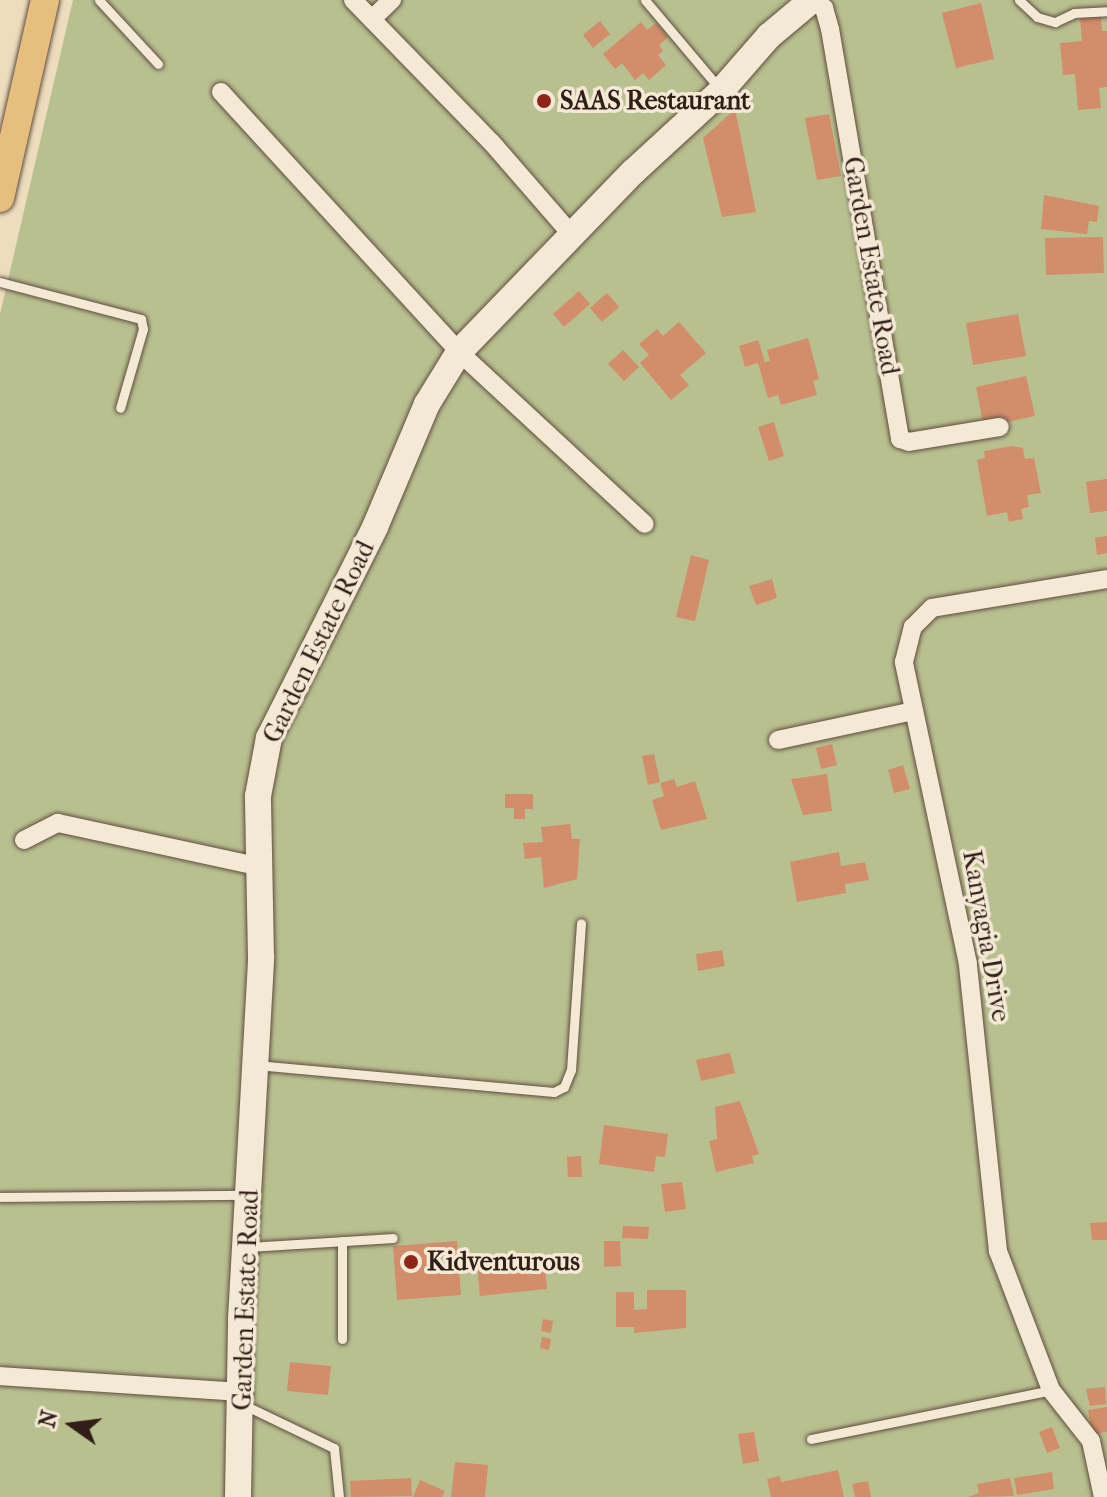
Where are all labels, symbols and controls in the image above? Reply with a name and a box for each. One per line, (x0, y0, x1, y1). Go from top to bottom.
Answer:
place label: SAAS Restaurant (560, 85, 750, 117)
marker: SAAS Restaurant (535, 92, 553, 110)
street label: Garden Estate Road (836, 154, 906, 378)
street label: Garden Estate Road (256, 536, 382, 748)
street label: Kanyagia Drive (956, 848, 1016, 1024)
street label: Garden Estate Road (227, 1189, 265, 1411)
place label: Kidventurous (427, 1246, 580, 1278)
marker: Kidventurous (402, 1253, 420, 1271)
north arrow (32, 1385, 112, 1465)
text: N (34, 1408, 63, 1430)

